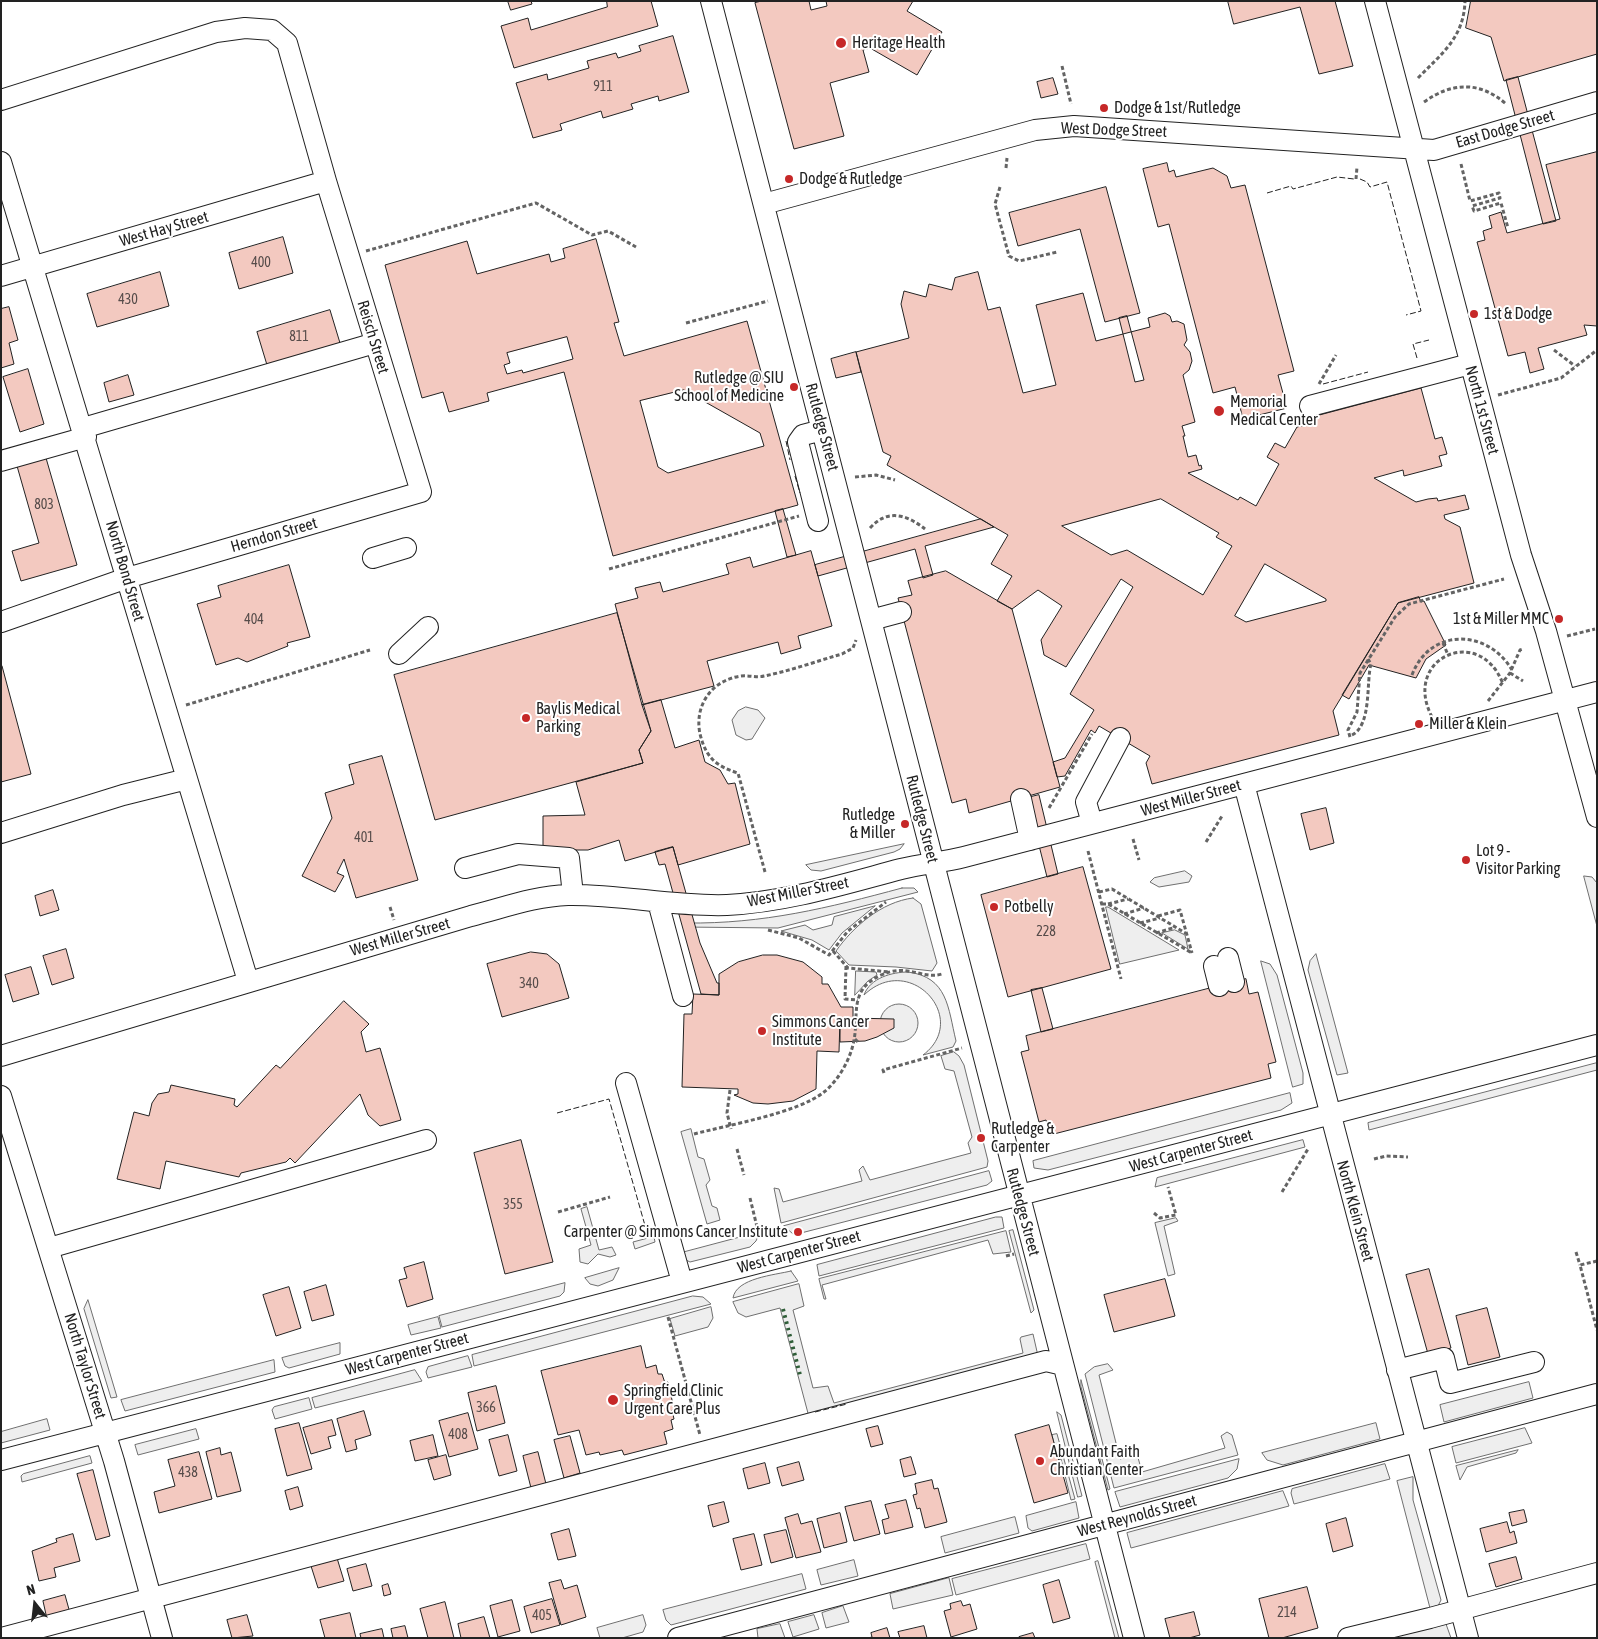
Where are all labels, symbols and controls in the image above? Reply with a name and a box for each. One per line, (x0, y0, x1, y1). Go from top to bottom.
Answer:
place label: Heritage Health (852, 33, 946, 53)
marker: Heritage Health (834, 36, 848, 50)
house number: 911 (593, 79, 613, 95)
place label: Dodge & 1st/Rutledge (1114, 98, 1241, 118)
marker: Dodge & 1st/Rutledge (1098, 102, 1110, 114)
street label: East Dodge Street (1453, 106, 1557, 152)
street label: West Dodge Street (1061, 119, 1167, 141)
place label: Dodge & Rutledge (799, 169, 903, 189)
marker: Dodge & Rutledge (783, 173, 795, 185)
street label: West Hay Street (117, 207, 211, 251)
house number: 400 (251, 255, 271, 271)
house number: 430 (118, 292, 138, 308)
street label: Reisch Street (353, 298, 393, 376)
place label: 1st & Dodge (1484, 304, 1552, 324)
marker: 1st & Dodge (1468, 308, 1480, 320)
house number: 811 (289, 329, 309, 345)
street label: North 1st Street (1461, 363, 1503, 457)
place label: Rutledge @ SIU School of Medicine (674, 368, 784, 406)
marker: Rutledge @ SIU School of Medicine (788, 381, 800, 393)
street label: Rutledge Street (801, 381, 843, 473)
place label: Memorial Medical Center (1230, 392, 1318, 430)
marker: Memorial Medical Center (1212, 404, 1226, 418)
house number: 803 (34, 497, 54, 513)
street label: Herndon Street (228, 513, 320, 557)
street label: North Bond Street (101, 518, 149, 624)
place label: 1st & Miller MMC (1453, 609, 1549, 629)
house number: 404 (244, 612, 264, 628)
marker: 1st & Miller MMC (1553, 613, 1565, 625)
place label: Baylis Medical Parking (536, 699, 620, 737)
marker: Baylis Medical Parking (520, 712, 532, 724)
place label: Miller & Klein (1429, 714, 1507, 734)
marker: Miller & Klein (1413, 718, 1425, 730)
street label: Rutledge Street (902, 773, 942, 865)
street label: West Miller Street (1139, 775, 1243, 821)
place label: Rutledge & Miller (842, 805, 895, 843)
marker: Rutledge & Miller (899, 818, 911, 830)
house number: 401 (354, 830, 374, 846)
place label: Lot 9 - Visitor Parking (1476, 841, 1560, 879)
marker: Lot 9 - Visitor Parking (1460, 854, 1472, 866)
street label: West Miller Street (746, 873, 850, 911)
place label: Potbelly (1004, 897, 1054, 917)
marker: Potbelly (988, 901, 1000, 913)
street label: West Miller Street (348, 914, 452, 960)
house number: 228 (1036, 924, 1056, 940)
house number: 340 (519, 976, 539, 992)
place label: Simmons Cancer Institute (772, 1012, 869, 1050)
marker: Simmons Cancer Institute (756, 1025, 768, 1037)
place label: Rutledge & Carpenter (991, 1119, 1055, 1157)
street label: West Carpenter Street (1127, 1125, 1255, 1177)
marker: Rutledge & Carpenter (975, 1132, 987, 1144)
street label: North Klein Street (1332, 1158, 1378, 1264)
street label: Rutledge Street (1002, 1166, 1044, 1258)
house number: 355 (503, 1197, 523, 1213)
place label: Carpenter @ Simmons Cancer Institute (564, 1222, 788, 1242)
street label: West Carpenter Street (735, 1226, 863, 1278)
marker: Carpenter @ Simmons Cancer Institute (792, 1226, 804, 1238)
street label: North Taylor Street (60, 1311, 110, 1421)
street label: West Carpenter Street (343, 1328, 471, 1380)
place label: Springfield Clinic Urgent Care Plus (624, 1381, 723, 1419)
marker: Springfield Clinic Urgent Care Plus (606, 1393, 620, 1407)
house number: 366 (476, 1400, 496, 1416)
house number: 408 (448, 1427, 468, 1443)
place label: Abundant Faith Christian Center (1050, 1442, 1143, 1480)
marker: Abundant Faith Christian Center (1034, 1455, 1046, 1467)
house number: 438 (178, 1465, 198, 1481)
street label: West Reynolds Street (1075, 1491, 1199, 1541)
north arrow (10, 1579, 60, 1629)
text: N (25, 1581, 37, 1598)
house number: 214 (1277, 1605, 1297, 1621)
house number: 405 (532, 1608, 552, 1624)

